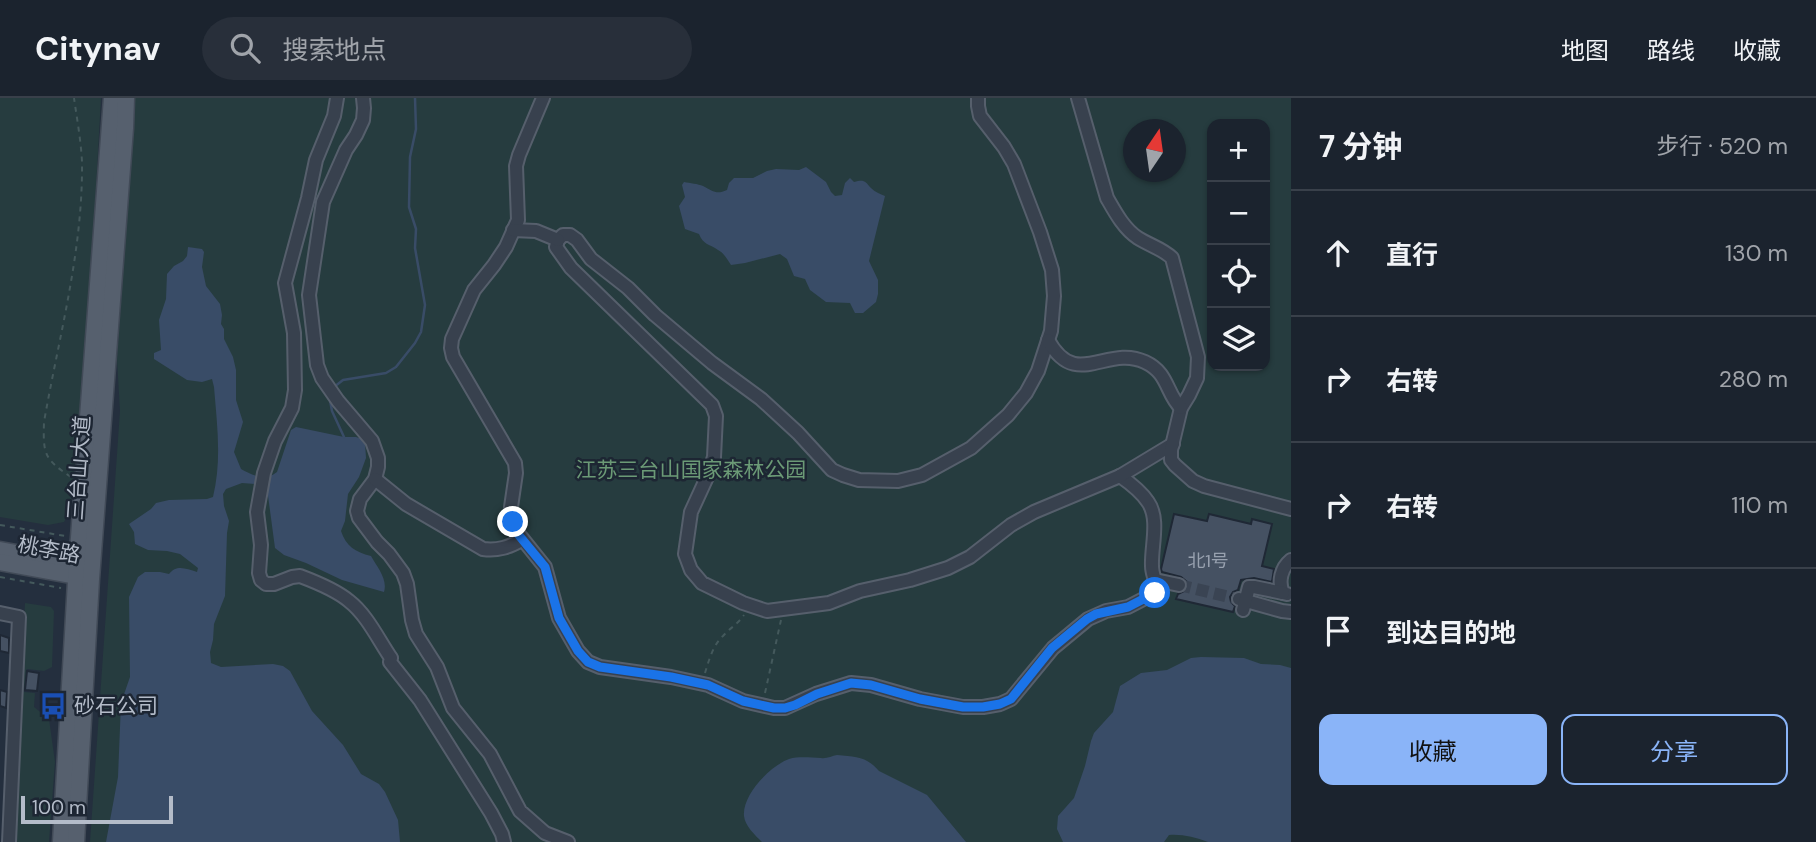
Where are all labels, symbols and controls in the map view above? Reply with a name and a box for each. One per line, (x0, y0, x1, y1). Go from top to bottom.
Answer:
search box (202, 17, 692, 80)
text: Citynav (35, 27, 160, 70)
icon: search (226, 29, 264, 67)
text: 搜索地点 (282, 33, 387, 67)
text: 地图 (1561, 35, 1609, 66)
text: 路线 (1647, 35, 1695, 66)
text: 收藏 (1733, 35, 1781, 66)
north arrow (1123, 119, 1186, 182)
map controls (1207, 119, 1270, 371)
button: + (1207, 119, 1270, 182)
text: 7 分钟 (1319, 127, 1402, 166)
text: 步行 · 520 m (1656, 131, 1788, 161)
button: − (1207, 182, 1270, 245)
icon: ahead (1319, 234, 1357, 272)
text: 直行 (1386, 238, 1438, 272)
text: 130 m (1725, 238, 1788, 268)
button: locate (1207, 245, 1270, 308)
button: layers (1207, 308, 1270, 371)
icon: right (1319, 360, 1357, 398)
text: 右转 (1386, 364, 1438, 398)
text: 280 m (1719, 364, 1788, 394)
street label: 三台山大道 (61, 415, 97, 521)
park label: 江苏三台山国家森林公园 (576, 456, 807, 484)
icon: right (1319, 486, 1357, 524)
text: 右转 (1386, 490, 1438, 524)
text: 110 m (1731, 490, 1788, 520)
route end (497, 506, 528, 537)
street label: 桃李路 (15, 530, 83, 570)
house number: 北1号 (1187, 549, 1229, 573)
route start (1139, 577, 1170, 608)
icon: arrive (1319, 612, 1357, 650)
text: 到达目的地 (1386, 616, 1516, 650)
bus stop icon: 砂石公司 (38, 691, 68, 721)
place label: 砂石公司 (74, 692, 158, 720)
button: 收藏 (1319, 714, 1547, 785)
button: 分享 (1561, 714, 1788, 785)
scale bar (21, 793, 173, 825)
text: 100 m (32, 795, 86, 820)

